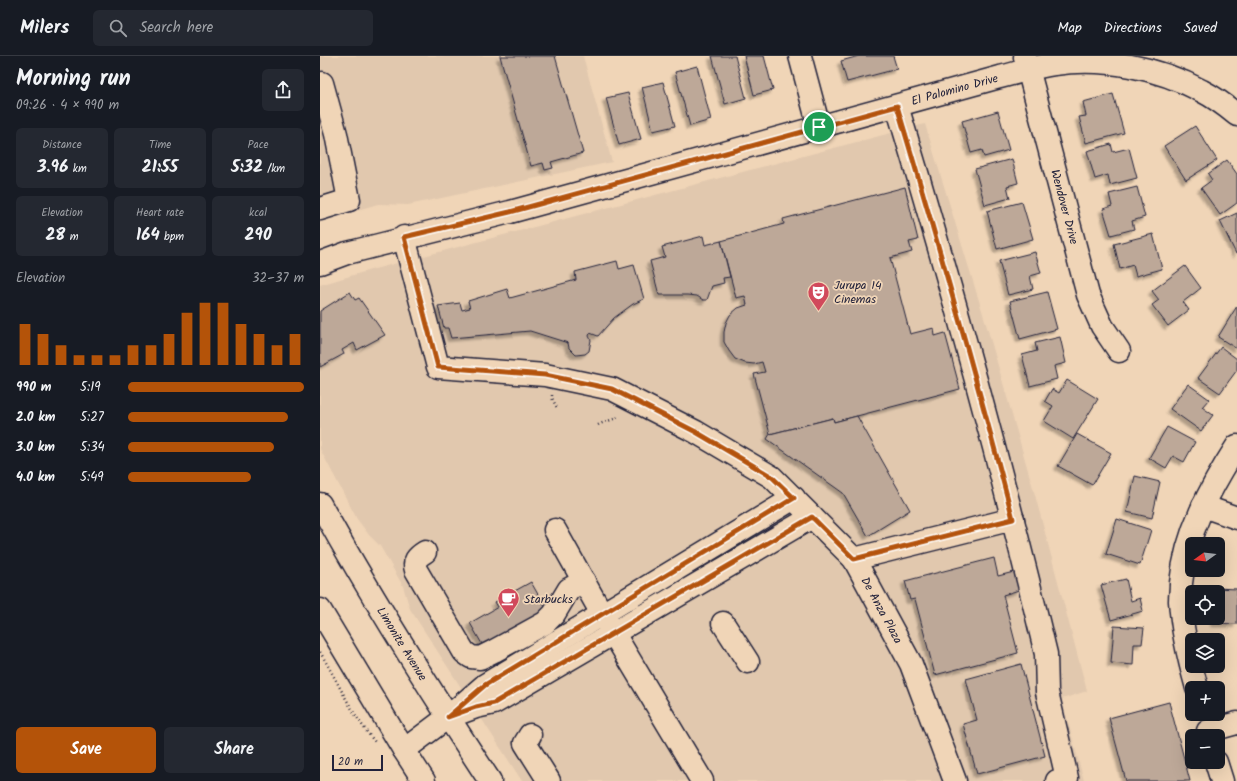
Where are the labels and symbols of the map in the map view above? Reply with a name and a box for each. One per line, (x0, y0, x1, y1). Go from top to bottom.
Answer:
street label: El Palomino Drive (909, 69, 1001, 111)
pin (802, 110, 836, 144)
street label: Wendover Drive (1045, 167, 1083, 247)
place label: Jurupa 14 Cinemas (834, 276, 882, 309)
theatre icon: Jurupa 14 Cinemas (806, 279, 832, 312)
north arrow (1185, 537, 1225, 577)
street label: De Anza Plaza (855, 574, 907, 648)
cafe icon: Starbucks (496, 586, 522, 619)
place label: Starbucks (524, 590, 573, 609)
street label: Limonite Avenue (371, 603, 432, 685)
scale bar (332, 753, 383, 772)

